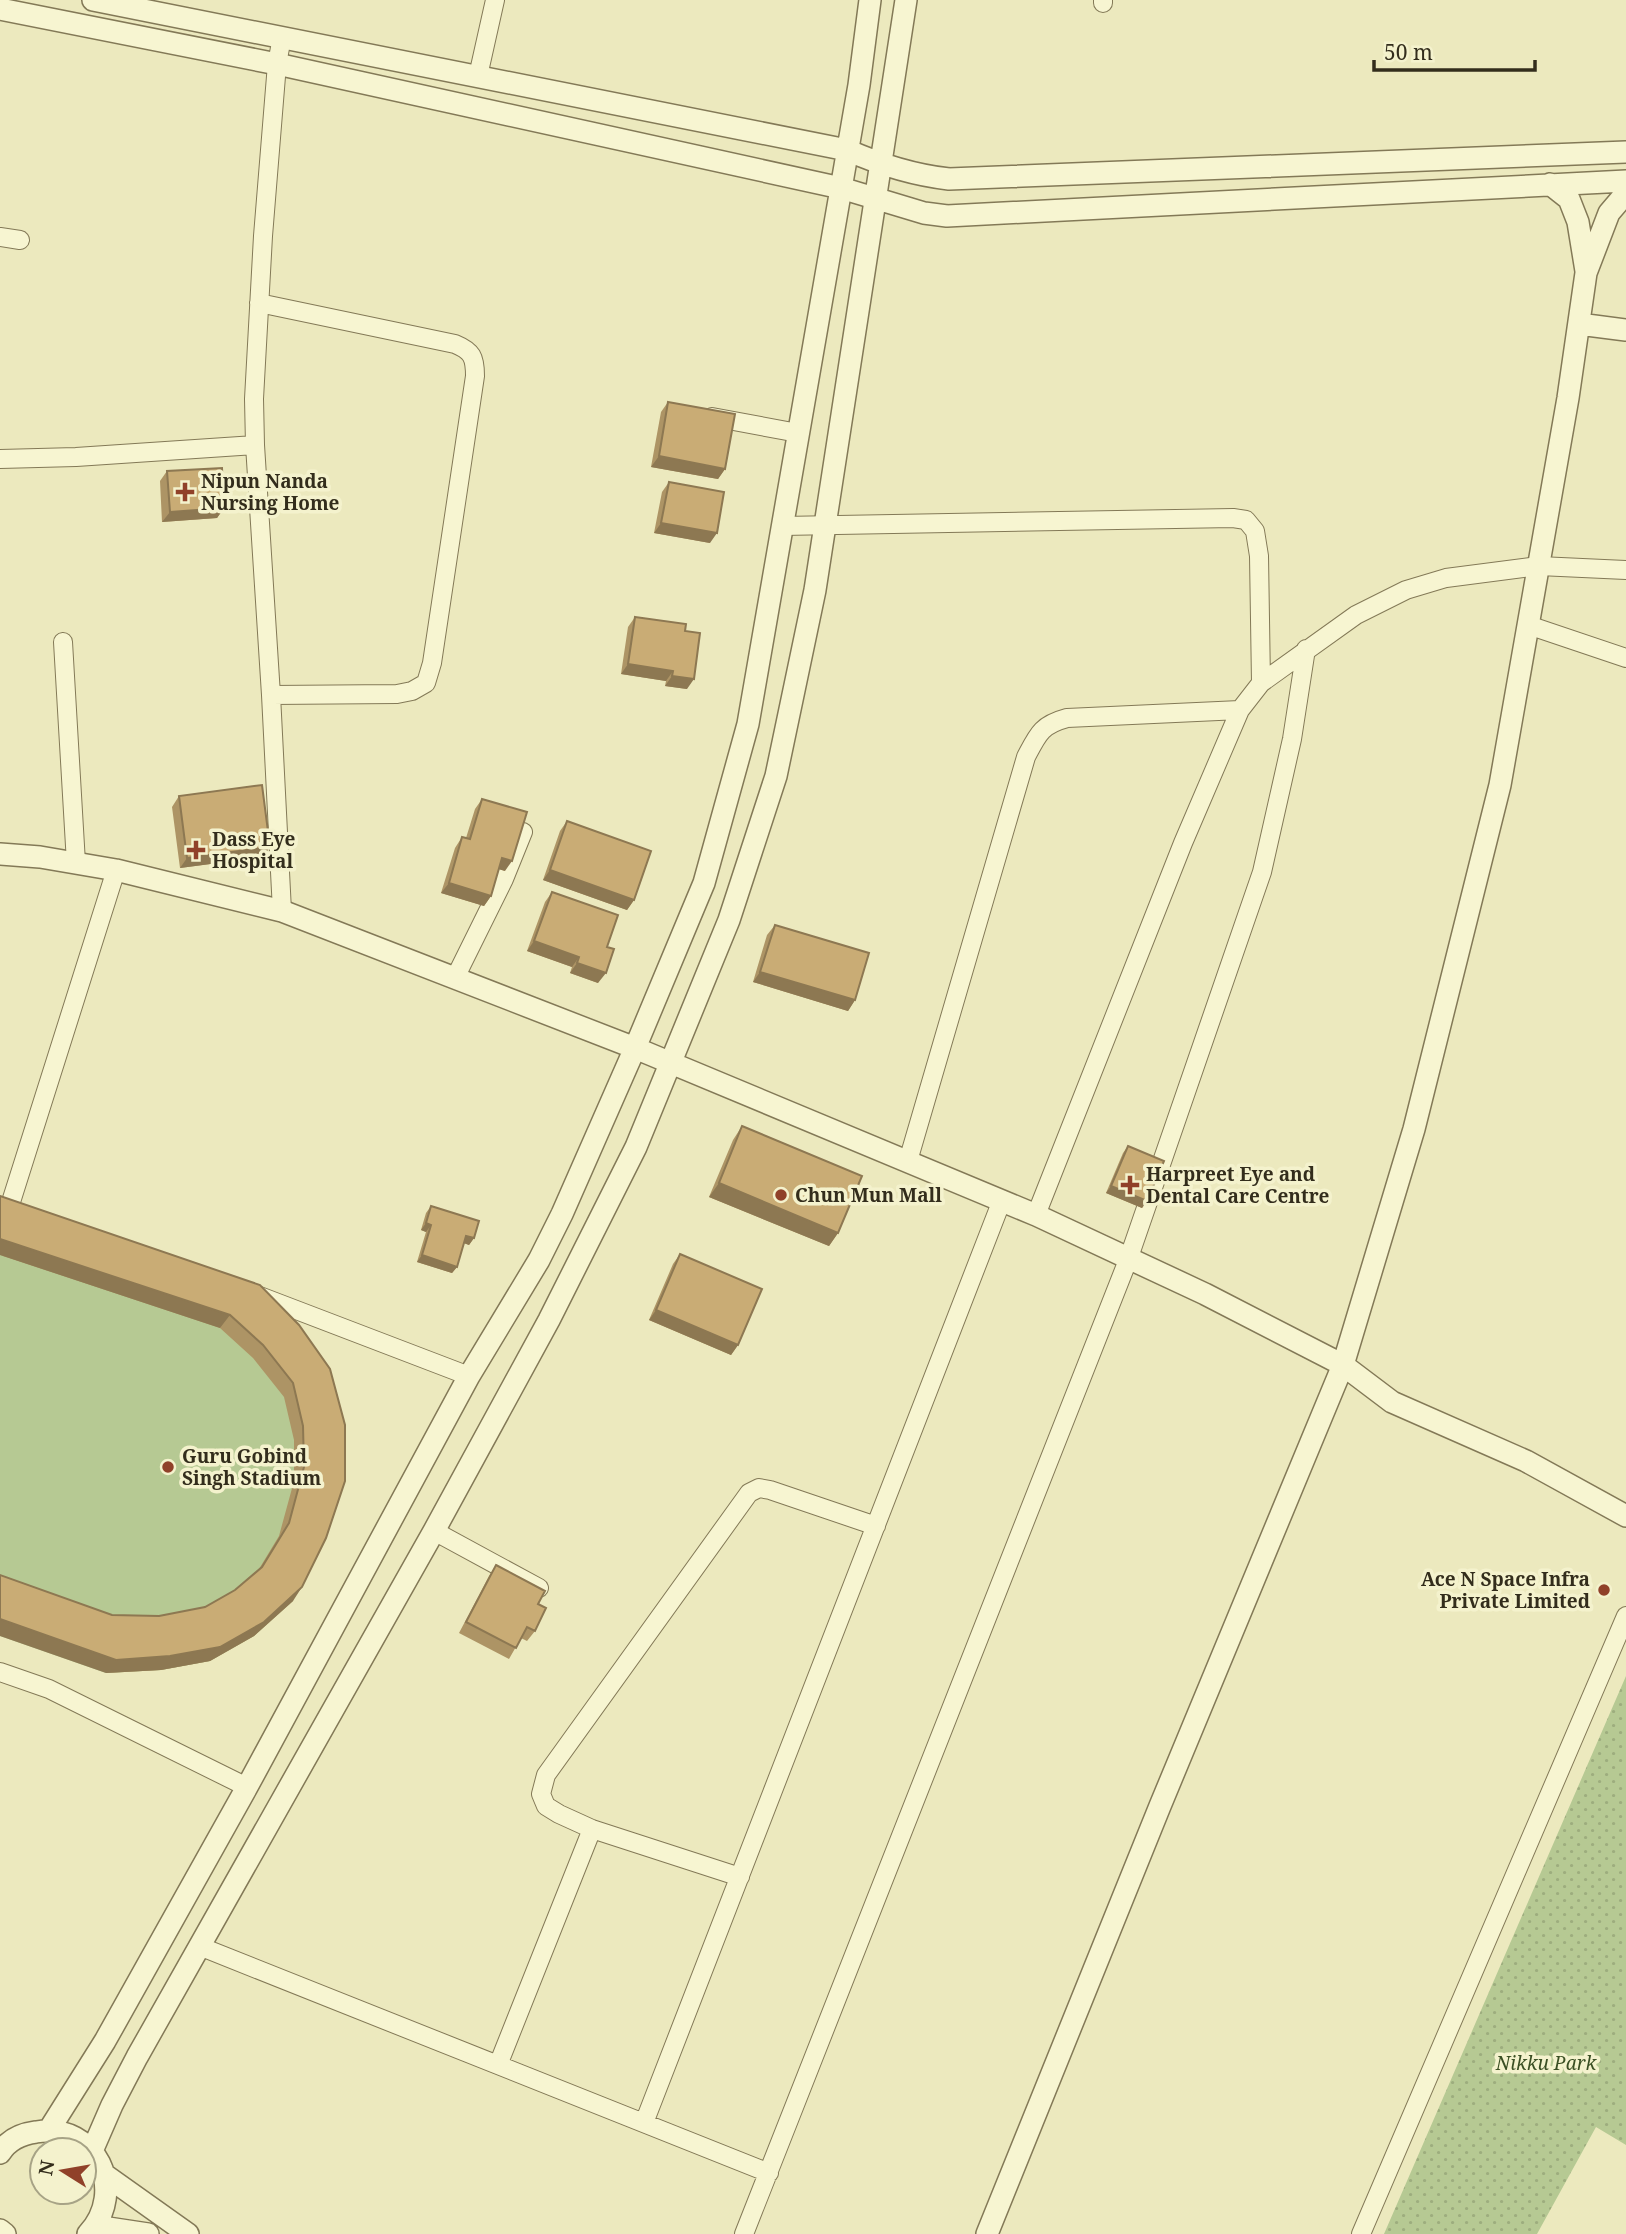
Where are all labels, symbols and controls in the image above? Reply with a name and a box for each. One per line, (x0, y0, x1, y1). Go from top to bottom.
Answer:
scale bar (1374, 28, 1535, 72)
text: 50 m (1384, 38, 1433, 66)
place label: Nipun Nanda Nursing Home (201, 468, 340, 516)
marker: Nipun Nanda Nursing Home (175, 482, 195, 502)
place label: Dass Eye Hospital (212, 826, 296, 874)
marker: Dass Eye Hospital (186, 840, 206, 860)
place label: Harpreet Eye and Dental Care Centre (1146, 1161, 1330, 1209)
marker: Harpreet Eye and Dental Care Centre (1120, 1175, 1140, 1195)
place label: Chun Mun Mall (795, 1182, 942, 1208)
marker: Chun Mun Mall (773, 1187, 789, 1203)
place label: Guru Gobind Singh Stadium (182, 1443, 321, 1491)
marker: Guru Gobind Singh Stadium (160, 1459, 176, 1475)
place label: Ace N Space Infra Private Limited (1421, 1566, 1591, 1614)
marker: Ace N Space Infra Private Limited (1596, 1582, 1612, 1598)
park label: Nikku Park (1495, 2050, 1598, 2076)
north arrow (28, 2136, 98, 2206)
text: N (32, 2158, 61, 2178)

